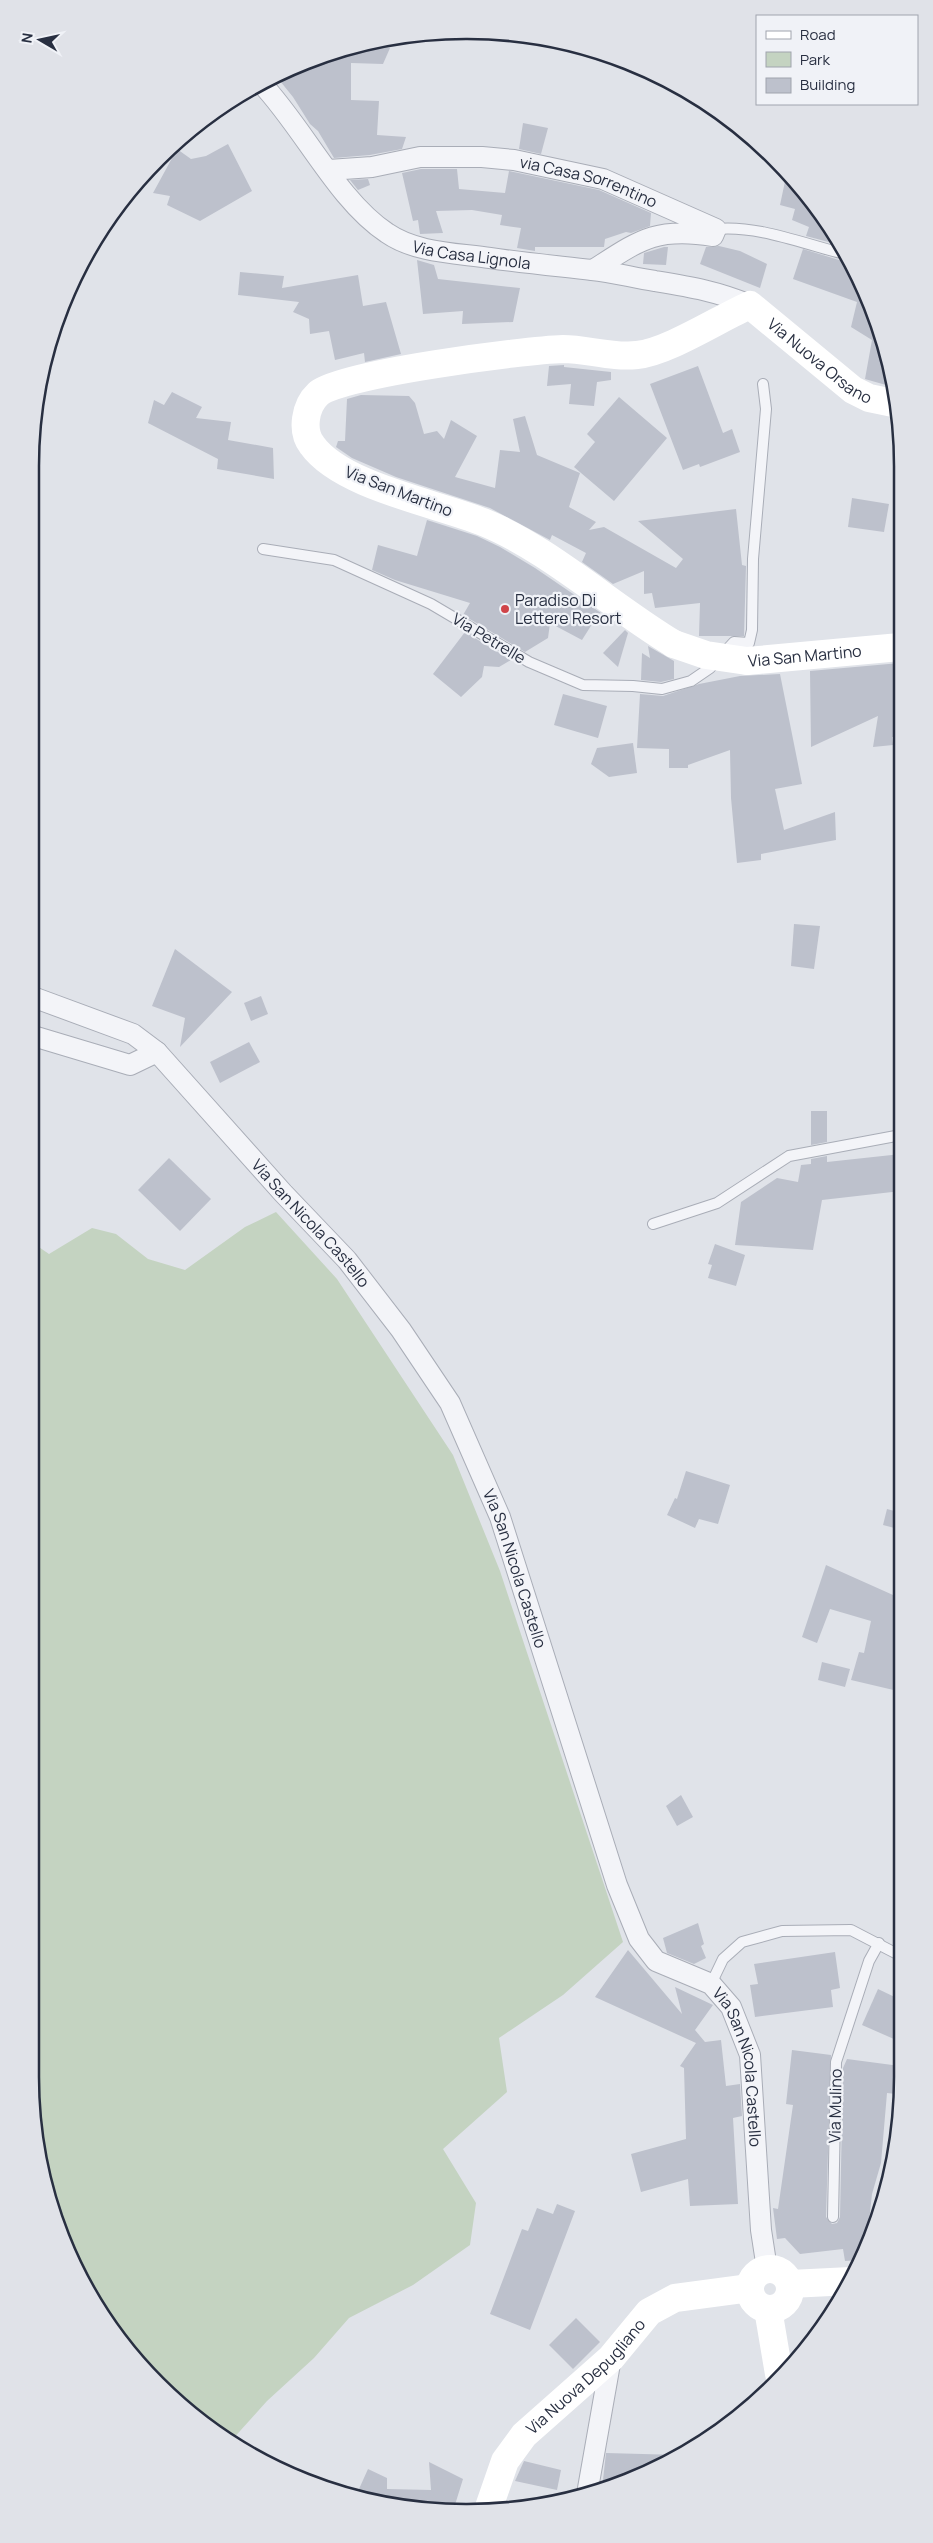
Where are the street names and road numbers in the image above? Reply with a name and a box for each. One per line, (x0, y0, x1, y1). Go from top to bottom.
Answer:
street label: via Casa Sorrentino (518, 151, 661, 213)
street label: Via Casa Lignola (410, 235, 532, 274)
street label: Via Nuova Orsano (763, 313, 876, 409)
street label: Via San Martino (342, 460, 456, 522)
street label: Via Petrelle (448, 607, 530, 669)
street label: Via San Martino (747, 640, 862, 672)
street label: Via San Nicola Castello (247, 1154, 375, 1292)
street label: Via San Nicola Castello (478, 1485, 552, 1651)
street label: Via San Nicola Castello (708, 1982, 767, 2147)
street label: Via Mulino (823, 2069, 847, 2143)
street label: Via Nuova Depugliano (521, 2314, 650, 2439)

